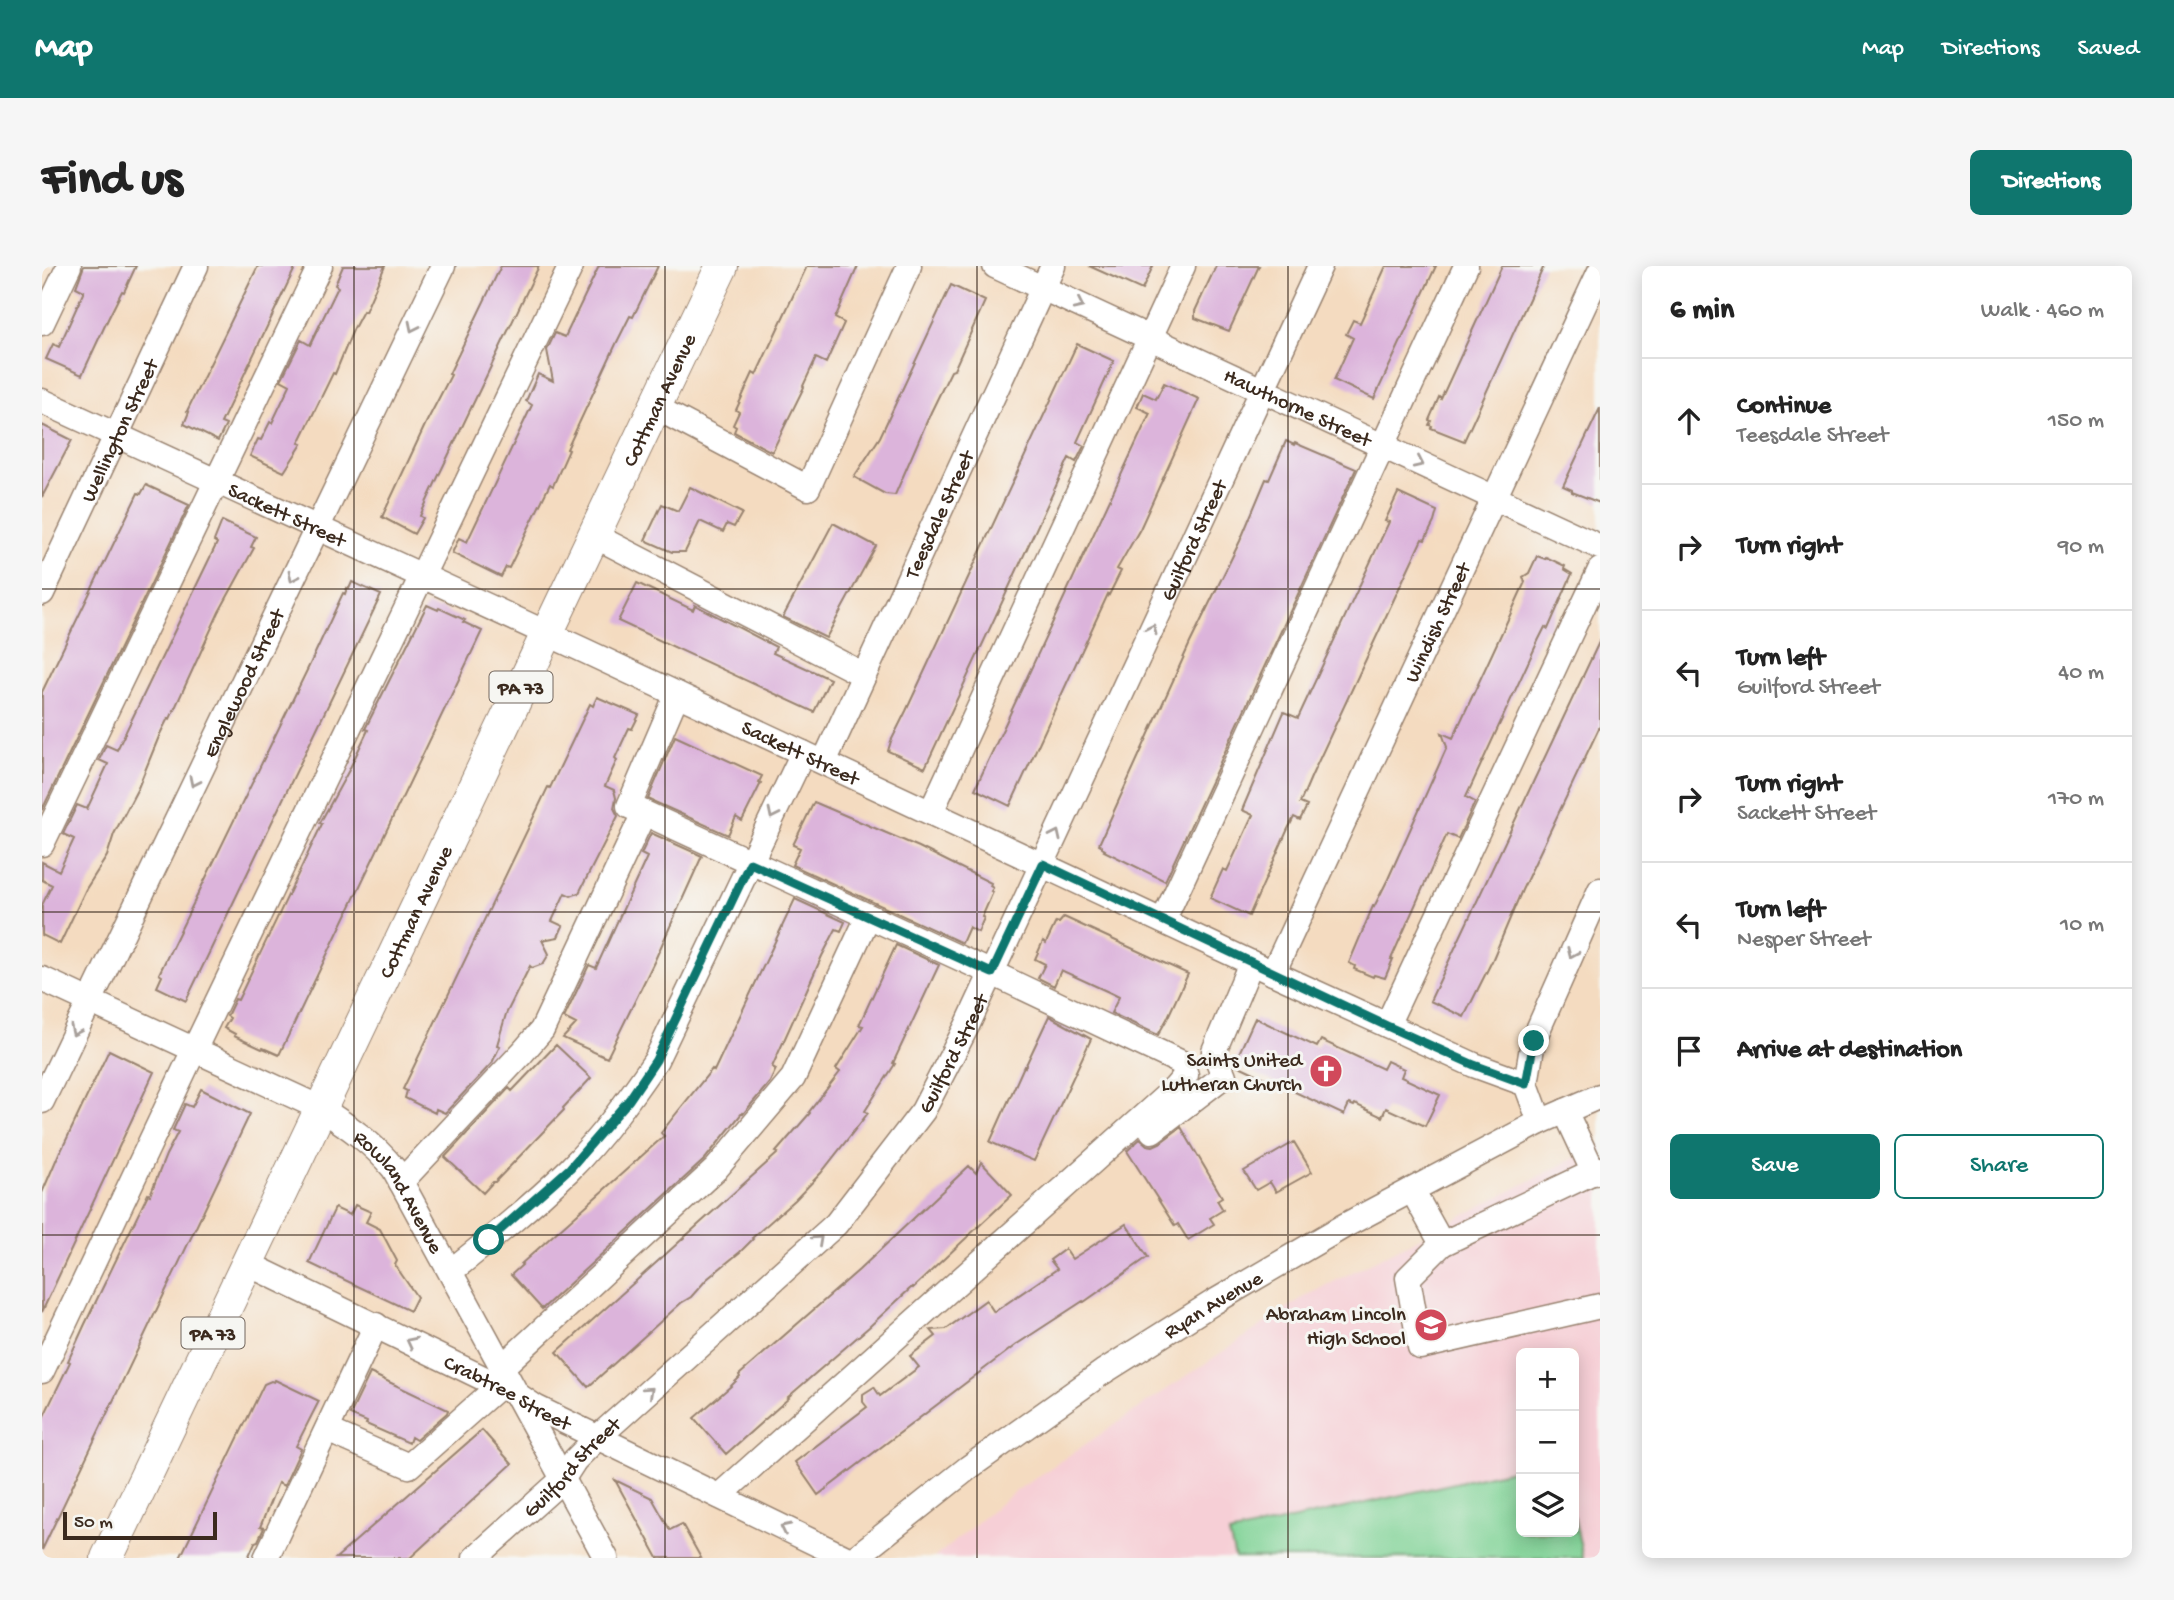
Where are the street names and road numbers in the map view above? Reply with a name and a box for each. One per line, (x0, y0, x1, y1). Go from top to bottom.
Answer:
street label: Cottman Avenue (619, 330, 704, 472)
street label: Wellington Street (78, 354, 167, 507)
street label: Hawthorne Street (1219, 365, 1376, 456)
street label: Teesdale Street (901, 446, 983, 584)
street label: Guilford Street (1157, 475, 1236, 606)
street label: Sackett Street (223, 479, 351, 556)
street label: Windish Street (1401, 558, 1479, 688)
street label: Englewood Street (200, 604, 293, 763)
road number: PA 73 (490, 672, 552, 702)
street label: Sackett Street (736, 717, 864, 794)
street label: Cottman Avenue (376, 841, 461, 983)
street label: Guilford Street (915, 989, 997, 1119)
street label: Rowland Avenue (347, 1126, 447, 1260)
street label: Ryan Avenue (1160, 1267, 1269, 1346)
road number: PA 73 (182, 1317, 244, 1348)
street label: Crabtree Street (439, 1352, 576, 1439)
street label: Guilford Street (519, 1412, 629, 1525)

